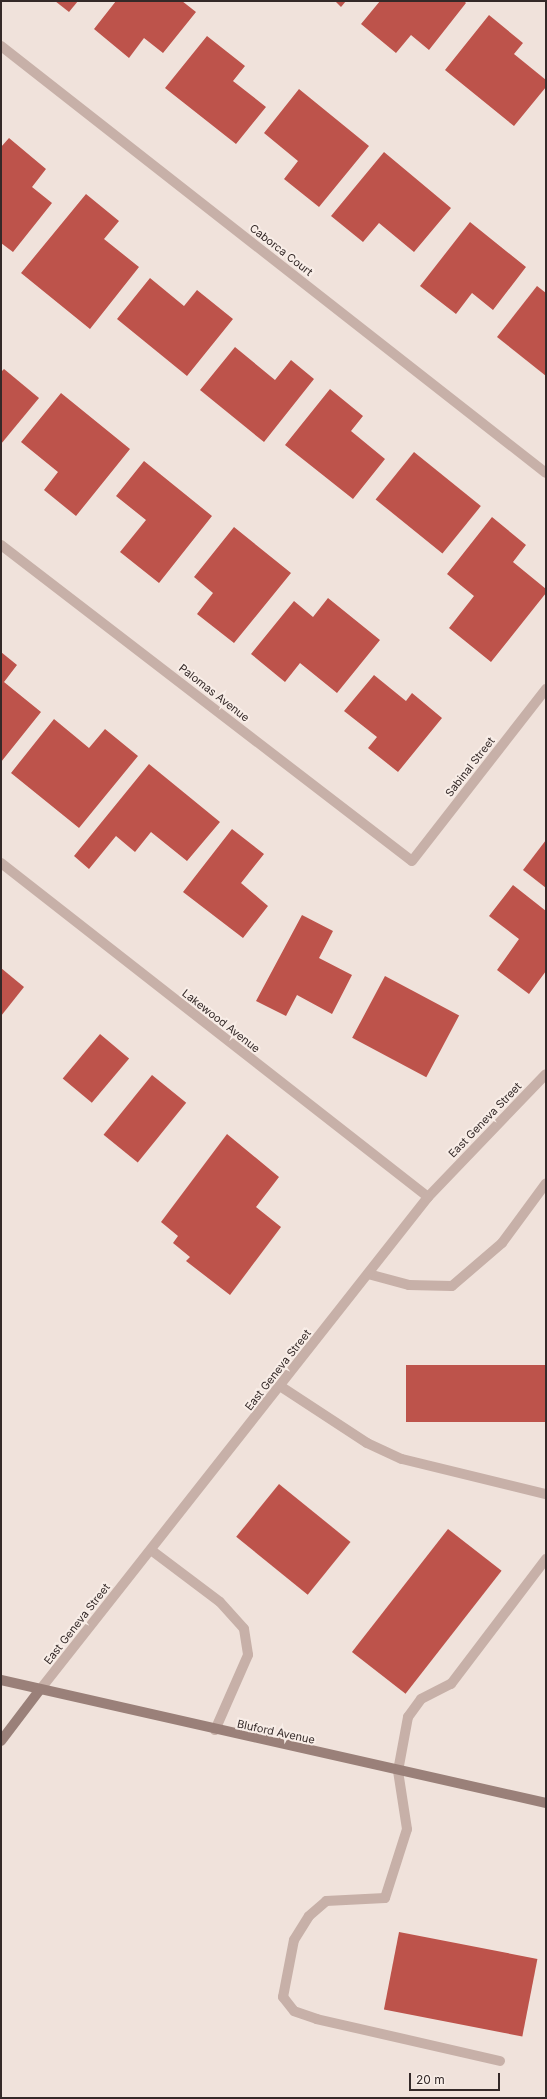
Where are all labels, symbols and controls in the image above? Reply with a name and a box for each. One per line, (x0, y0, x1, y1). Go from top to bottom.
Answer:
street label: Caborca Court (247, 221, 315, 279)
street label: Palomas Avenue (176, 661, 252, 725)
street label: Sabinal Street (443, 735, 497, 799)
street label: Lakewood Avenue (180, 987, 262, 1055)
street label: East Geneva Street (446, 1080, 524, 1160)
street label: East Geneva Street (242, 1327, 314, 1413)
street label: East Geneva Street (41, 1581, 113, 1667)
street label: Bluford Avenue (236, 1717, 316, 1747)
scale bar (411, 2065, 502, 2091)
text: 20 m (416, 2072, 445, 2087)

